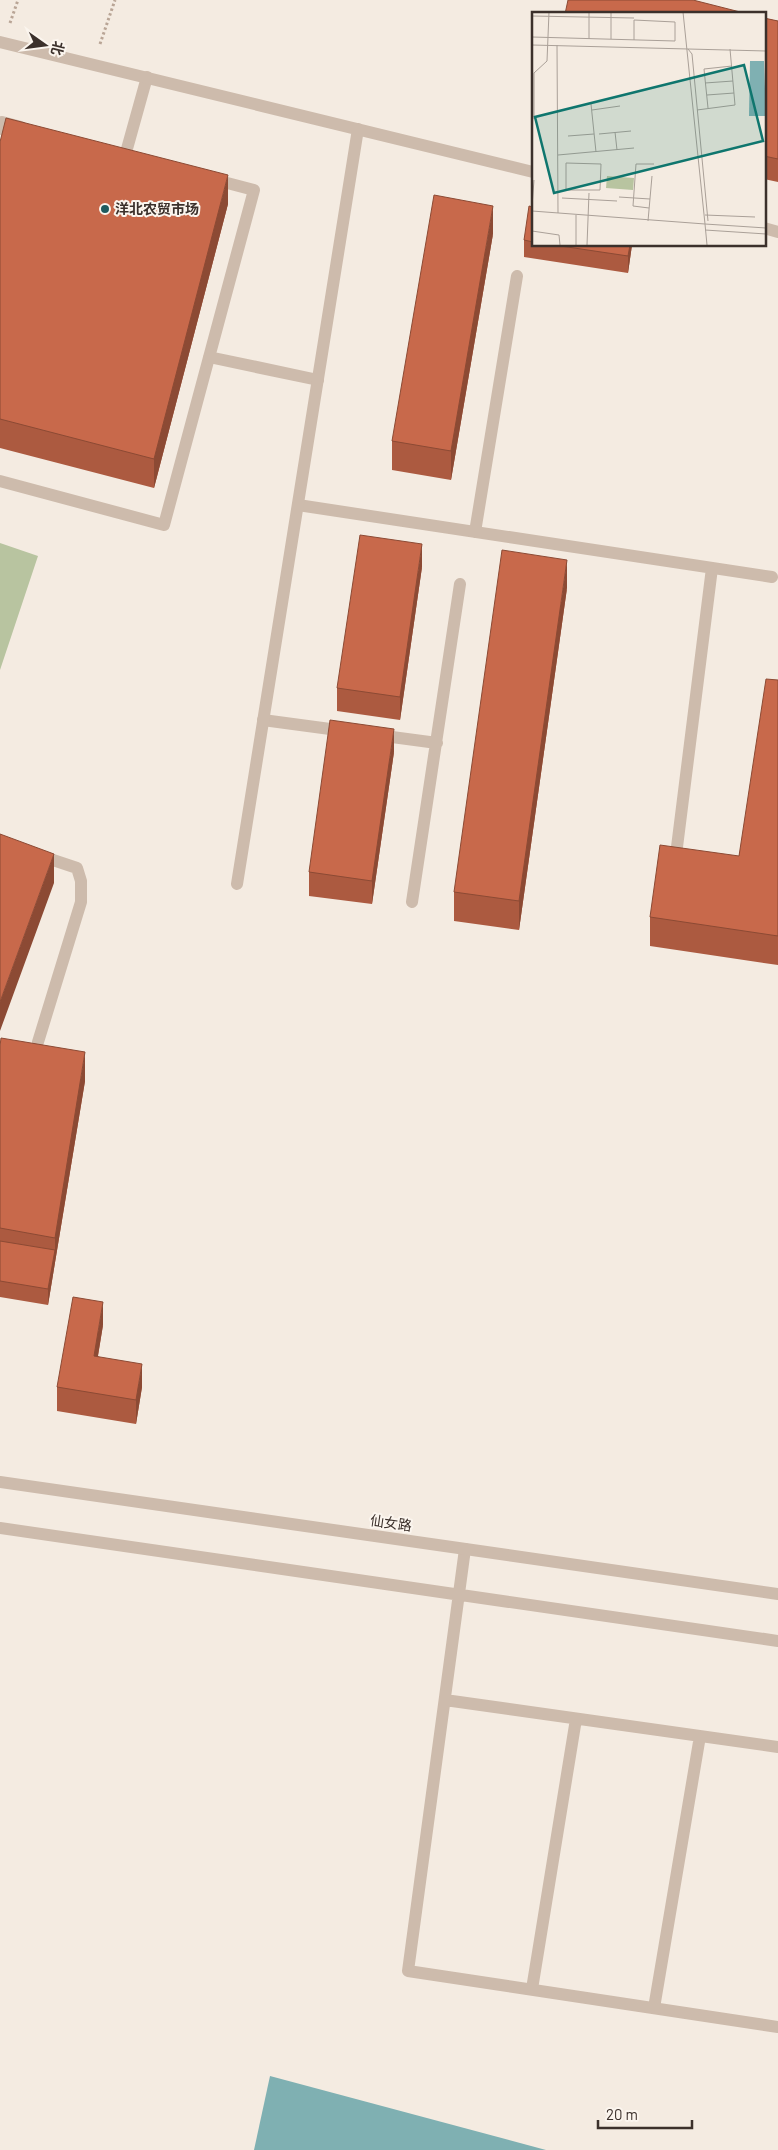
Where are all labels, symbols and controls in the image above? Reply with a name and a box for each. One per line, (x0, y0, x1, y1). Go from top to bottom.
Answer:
inset map (532, 12, 766, 246)
north arrow (20, 20, 70, 70)
text: 北 (48, 39, 68, 57)
place label: 洋北农贸市场 (115, 200, 199, 217)
marker: 洋北农贸市场 (99, 203, 111, 215)
street label: 仙女路 (369, 1511, 413, 1534)
scale bar (598, 2098, 692, 2130)
text: 20 m (606, 2105, 638, 2123)

